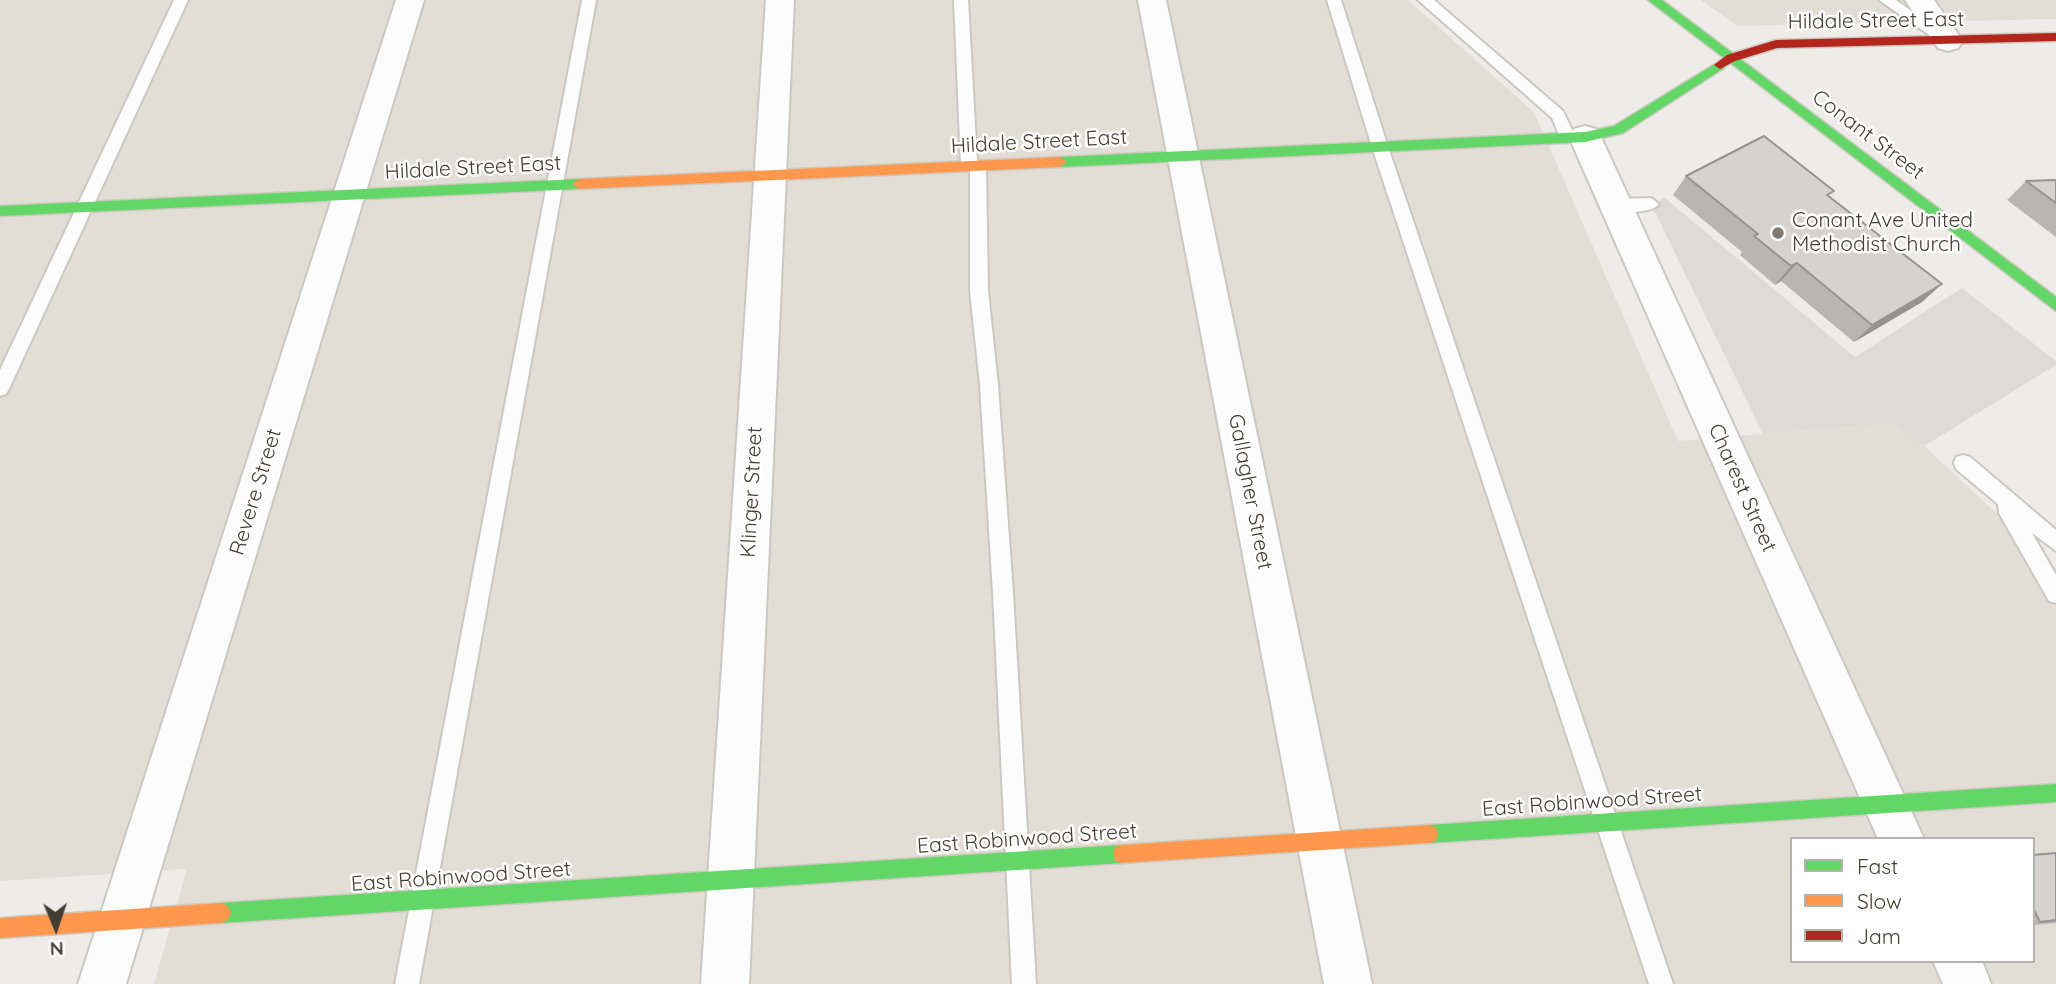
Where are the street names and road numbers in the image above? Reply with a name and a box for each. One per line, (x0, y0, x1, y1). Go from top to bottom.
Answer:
street label: Hildale Street East (1787, 7, 1965, 35)
street label: Conant Street (1807, 85, 1929, 185)
street label: Hildale Street East (950, 125, 1128, 159)
street label: Hildale Street East (384, 151, 562, 185)
street label: Gallagher Street (1223, 412, 1277, 572)
street label: Charest Street (1702, 420, 1782, 556)
street label: Revere Street (225, 426, 287, 558)
street label: Klinger Street (736, 426, 768, 558)
street label: East Robinwood Street (1481, 782, 1703, 822)
street label: East Robinwood Street (916, 819, 1138, 859)
street label: East Robinwood Street (350, 857, 572, 897)

